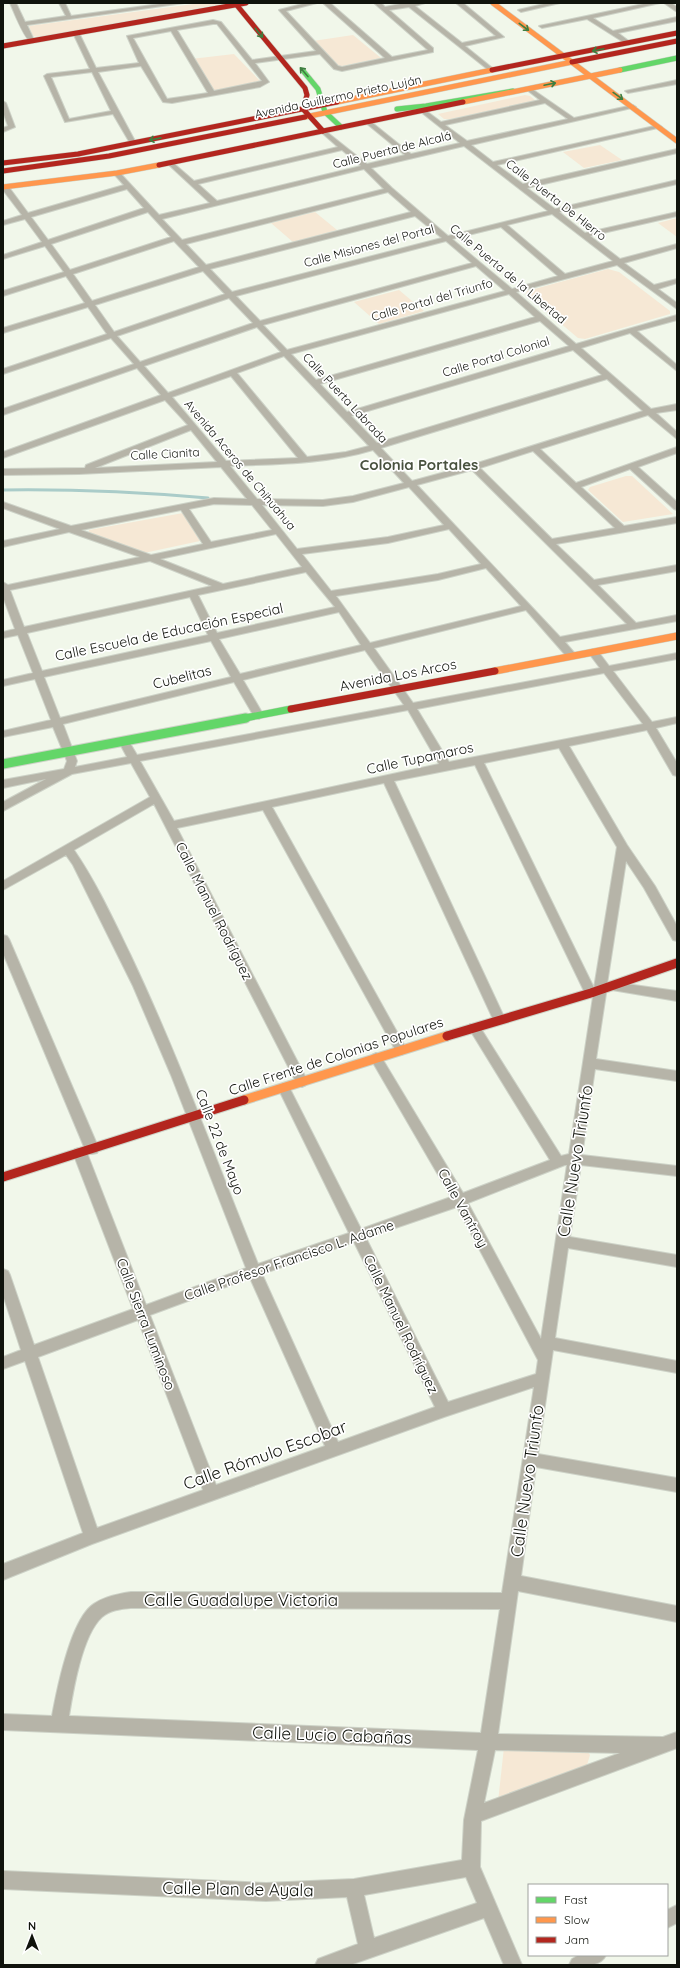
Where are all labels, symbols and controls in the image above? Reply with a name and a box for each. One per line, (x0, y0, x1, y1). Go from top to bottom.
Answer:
one-way arrow (519, 22, 530, 31)
one-way arrow (255, 28, 264, 39)
one-way arrow (591, 46, 604, 54)
one-way arrow (300, 67, 309, 78)
street label: Avenida Guillermo Prieto Luján (253, 71, 423, 122)
one-way arrow (543, 80, 556, 88)
one-way arrow (612, 91, 623, 100)
street label: Calle Puerta de Alcalá (331, 128, 453, 172)
one-way arrow (148, 135, 161, 143)
street label: Calle Puerta De Hierro (503, 156, 610, 244)
street label: Calle Misiones del Portal (302, 221, 436, 270)
street label: Calle Puerta de la Libertad (447, 221, 570, 327)
street label: Calle Portal del Triunfo (369, 275, 494, 324)
street label: Calle Portal Colonial (440, 333, 551, 380)
street label: Calle Puerta Labrada (300, 349, 391, 446)
street label: Avenida Aceros de Chihuahua (181, 396, 299, 533)
street label: Calle Cianita (130, 444, 200, 463)
district label: Colonia Portales (360, 455, 478, 474)
street label: Calle Escuela de Educación Especial (53, 599, 285, 665)
street label: Avenida Los Arcos (338, 655, 458, 695)
street label: Cubelitas (151, 661, 213, 693)
street label: Calle Tupamaros (365, 738, 475, 778)
street label: Calle Manuel Rodríguez (171, 839, 257, 983)
street label: Calle Frente de Colonias Populares (226, 1013, 446, 1099)
street label: Calle Nuevo Triunfo (552, 1084, 597, 1238)
street label: Calle 22 de Mayo (192, 1087, 248, 1197)
street label: Calle Vantroy (434, 1165, 492, 1251)
street label: Calle Profesor Francisco L. Adame (182, 1216, 396, 1304)
street label: Calle Manuel Rodríguez (359, 1251, 443, 1397)
street label: Calle Sierra Luminoso (112, 1255, 180, 1393)
street label: Calle Nuevo Triunfo (505, 1404, 548, 1558)
street label: Calle Rómulo Escobar (180, 1415, 350, 1494)
street label: Calle Guadalupe Victoria (144, 1589, 338, 1610)
street label: Calle Lucio Cabañas (252, 1721, 412, 1748)
street label: Calle Plan de Ayala (162, 1877, 314, 1900)
legend (528, 1884, 668, 1956)
text: Fast (564, 1892, 588, 1907)
text: Slow (564, 1912, 590, 1927)
north arrow (12, 1916, 52, 1956)
text: N (28, 1919, 36, 1933)
text: Jam (564, 1932, 589, 1947)

